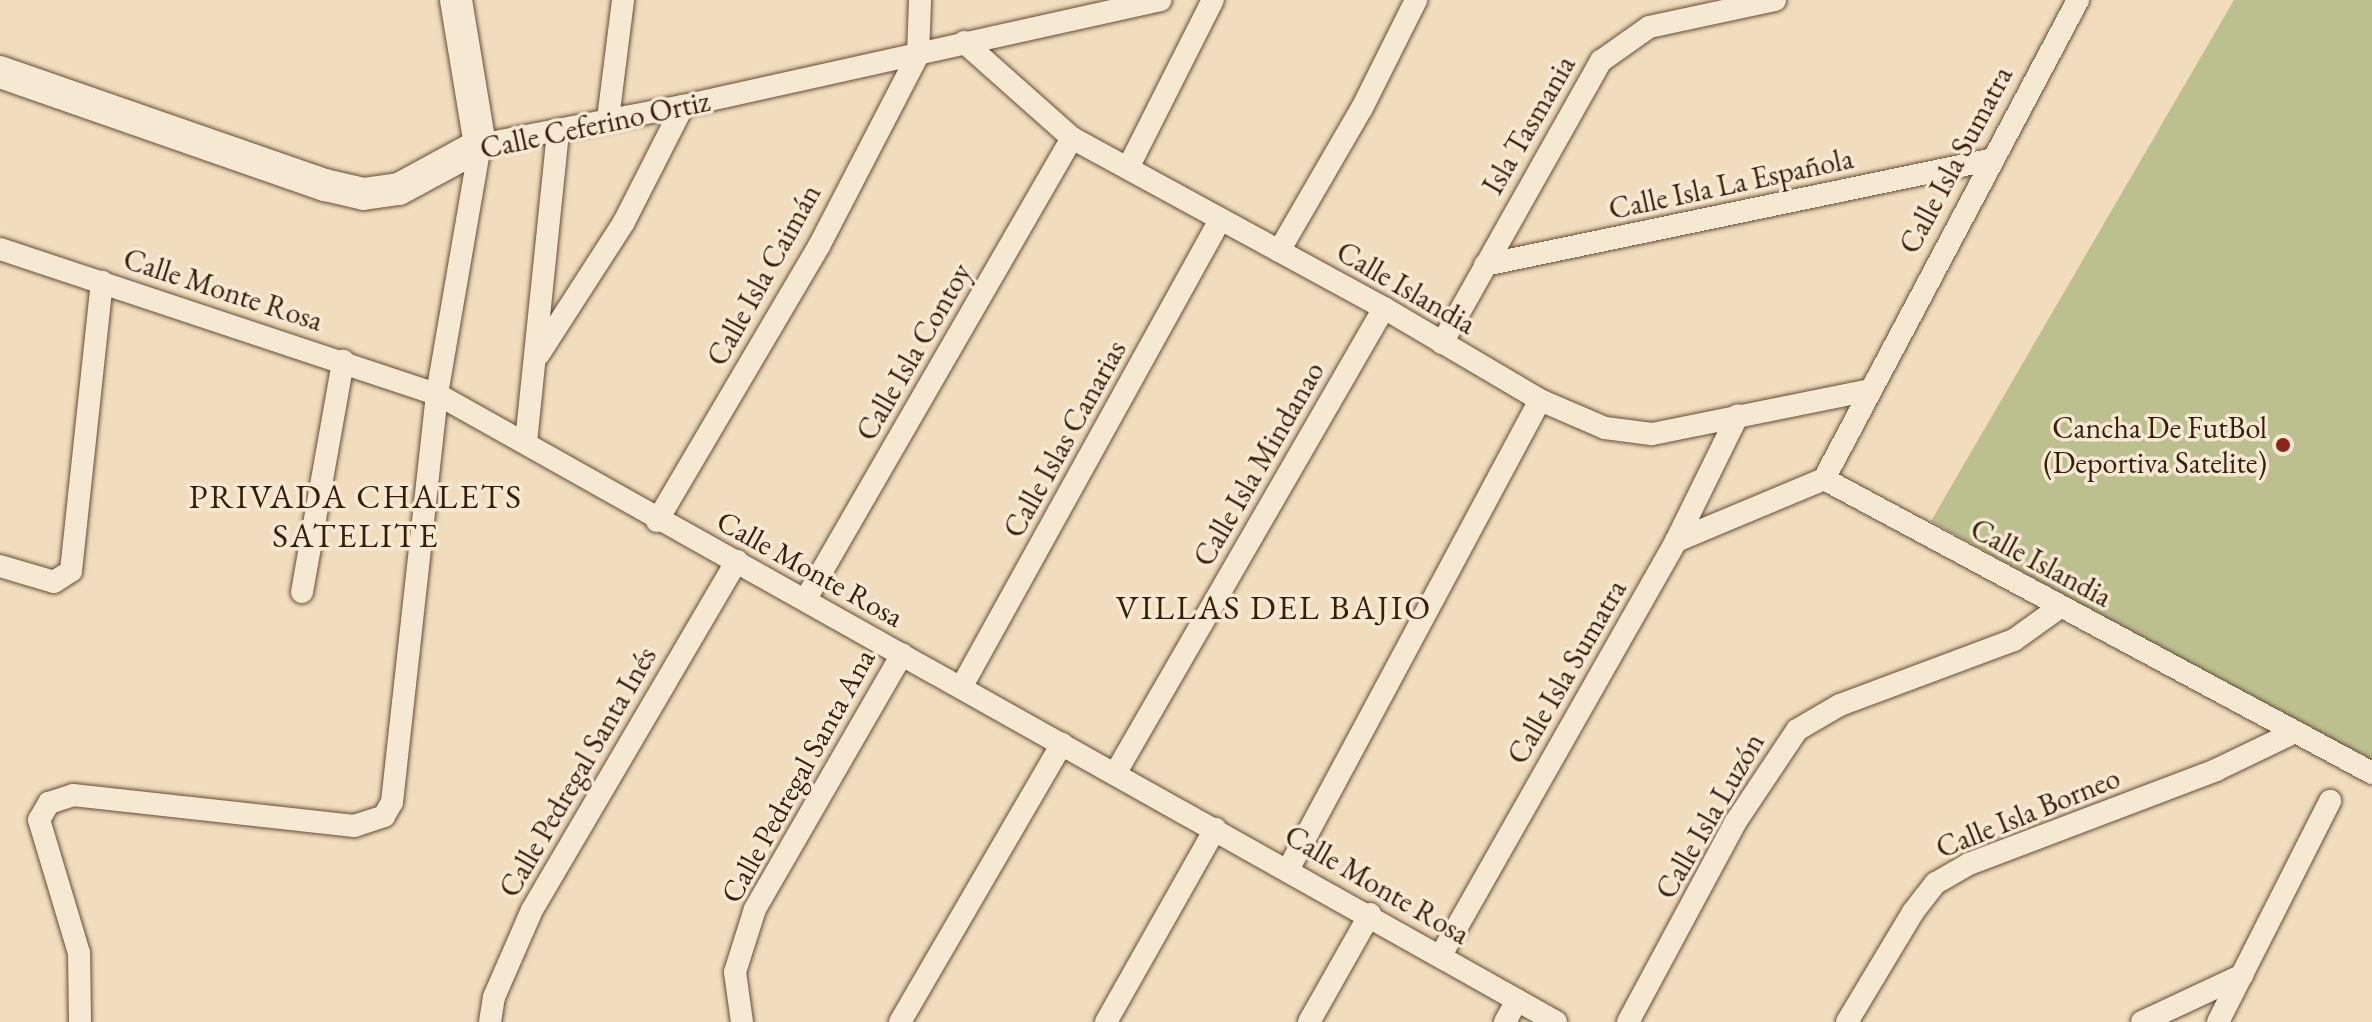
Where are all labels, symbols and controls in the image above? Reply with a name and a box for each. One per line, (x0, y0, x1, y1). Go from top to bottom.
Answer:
street label: Isla Tasmania (1475, 49, 1583, 201)
street label: Calle Isla Sumatra (1892, 60, 2020, 260)
street label: Calle Ceferino Ortiz (477, 83, 713, 167)
street label: Calle Isla La Española (1606, 141, 1856, 227)
street label: Calle Isla Caimán (699, 178, 829, 372)
street label: Calle Islandia (1330, 234, 1482, 342)
street label: Calle Monte Rosa (119, 241, 327, 339)
street label: Calle Isla Contoy (849, 257, 979, 447)
street label: Calle Islas Canarias (996, 334, 1134, 544)
street label: Calle Isla Mindanao (1186, 355, 1332, 573)
place label: Cancha De FutBol (Deportiva Satelite) (2043, 410, 2267, 480)
marker: Cancha De FutBol (Deportiva Satelite) (2274, 436, 2292, 454)
district label: PRIVADA CHALETS SATELITE (189, 476, 523, 556)
street label: Calle Monte Rosa (711, 503, 909, 635)
street label: Calle Islandia (1964, 511, 2118, 615)
street label: Calle Isla Sumatra (1500, 573, 1634, 771)
district label: VILLAS DEL BAJIO (1116, 588, 1432, 628)
street label: Calle Pedregal Santa Inés (492, 640, 664, 904)
street label: Calle Pedregal Santa Ana (713, 643, 883, 909)
street label: Calle Isla Luzón (1648, 727, 1772, 905)
street label: Calle Isla Borneo (1931, 760, 2125, 866)
street label: Calle Monte Rosa (1278, 818, 1476, 952)

